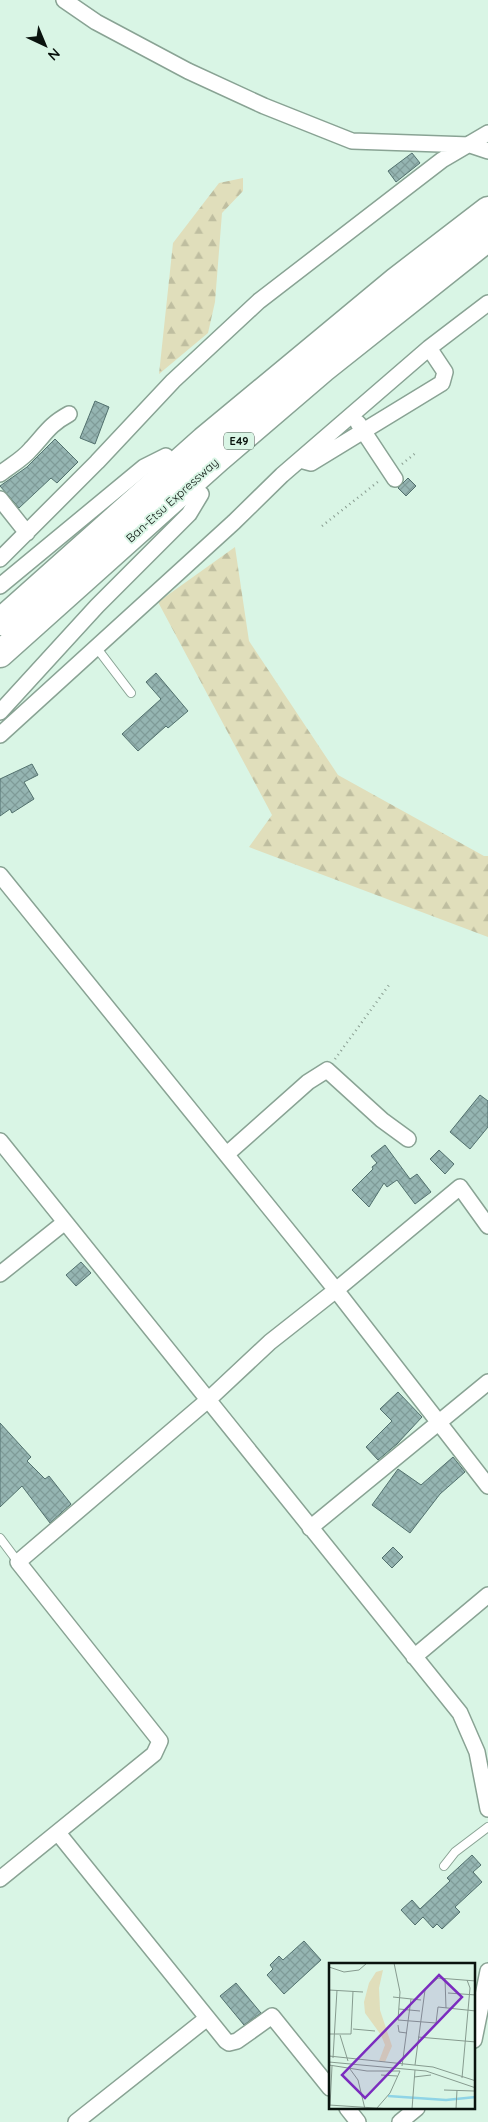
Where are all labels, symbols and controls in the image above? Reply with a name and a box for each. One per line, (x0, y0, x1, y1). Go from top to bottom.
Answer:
north arrow (20, 20, 70, 70)
text: N (44, 44, 64, 64)
road number: E49 (224, 432, 254, 450)
street label: Ban-Etsu Expressway (123, 455, 221, 545)
inset map (329, 1963, 476, 2110)

